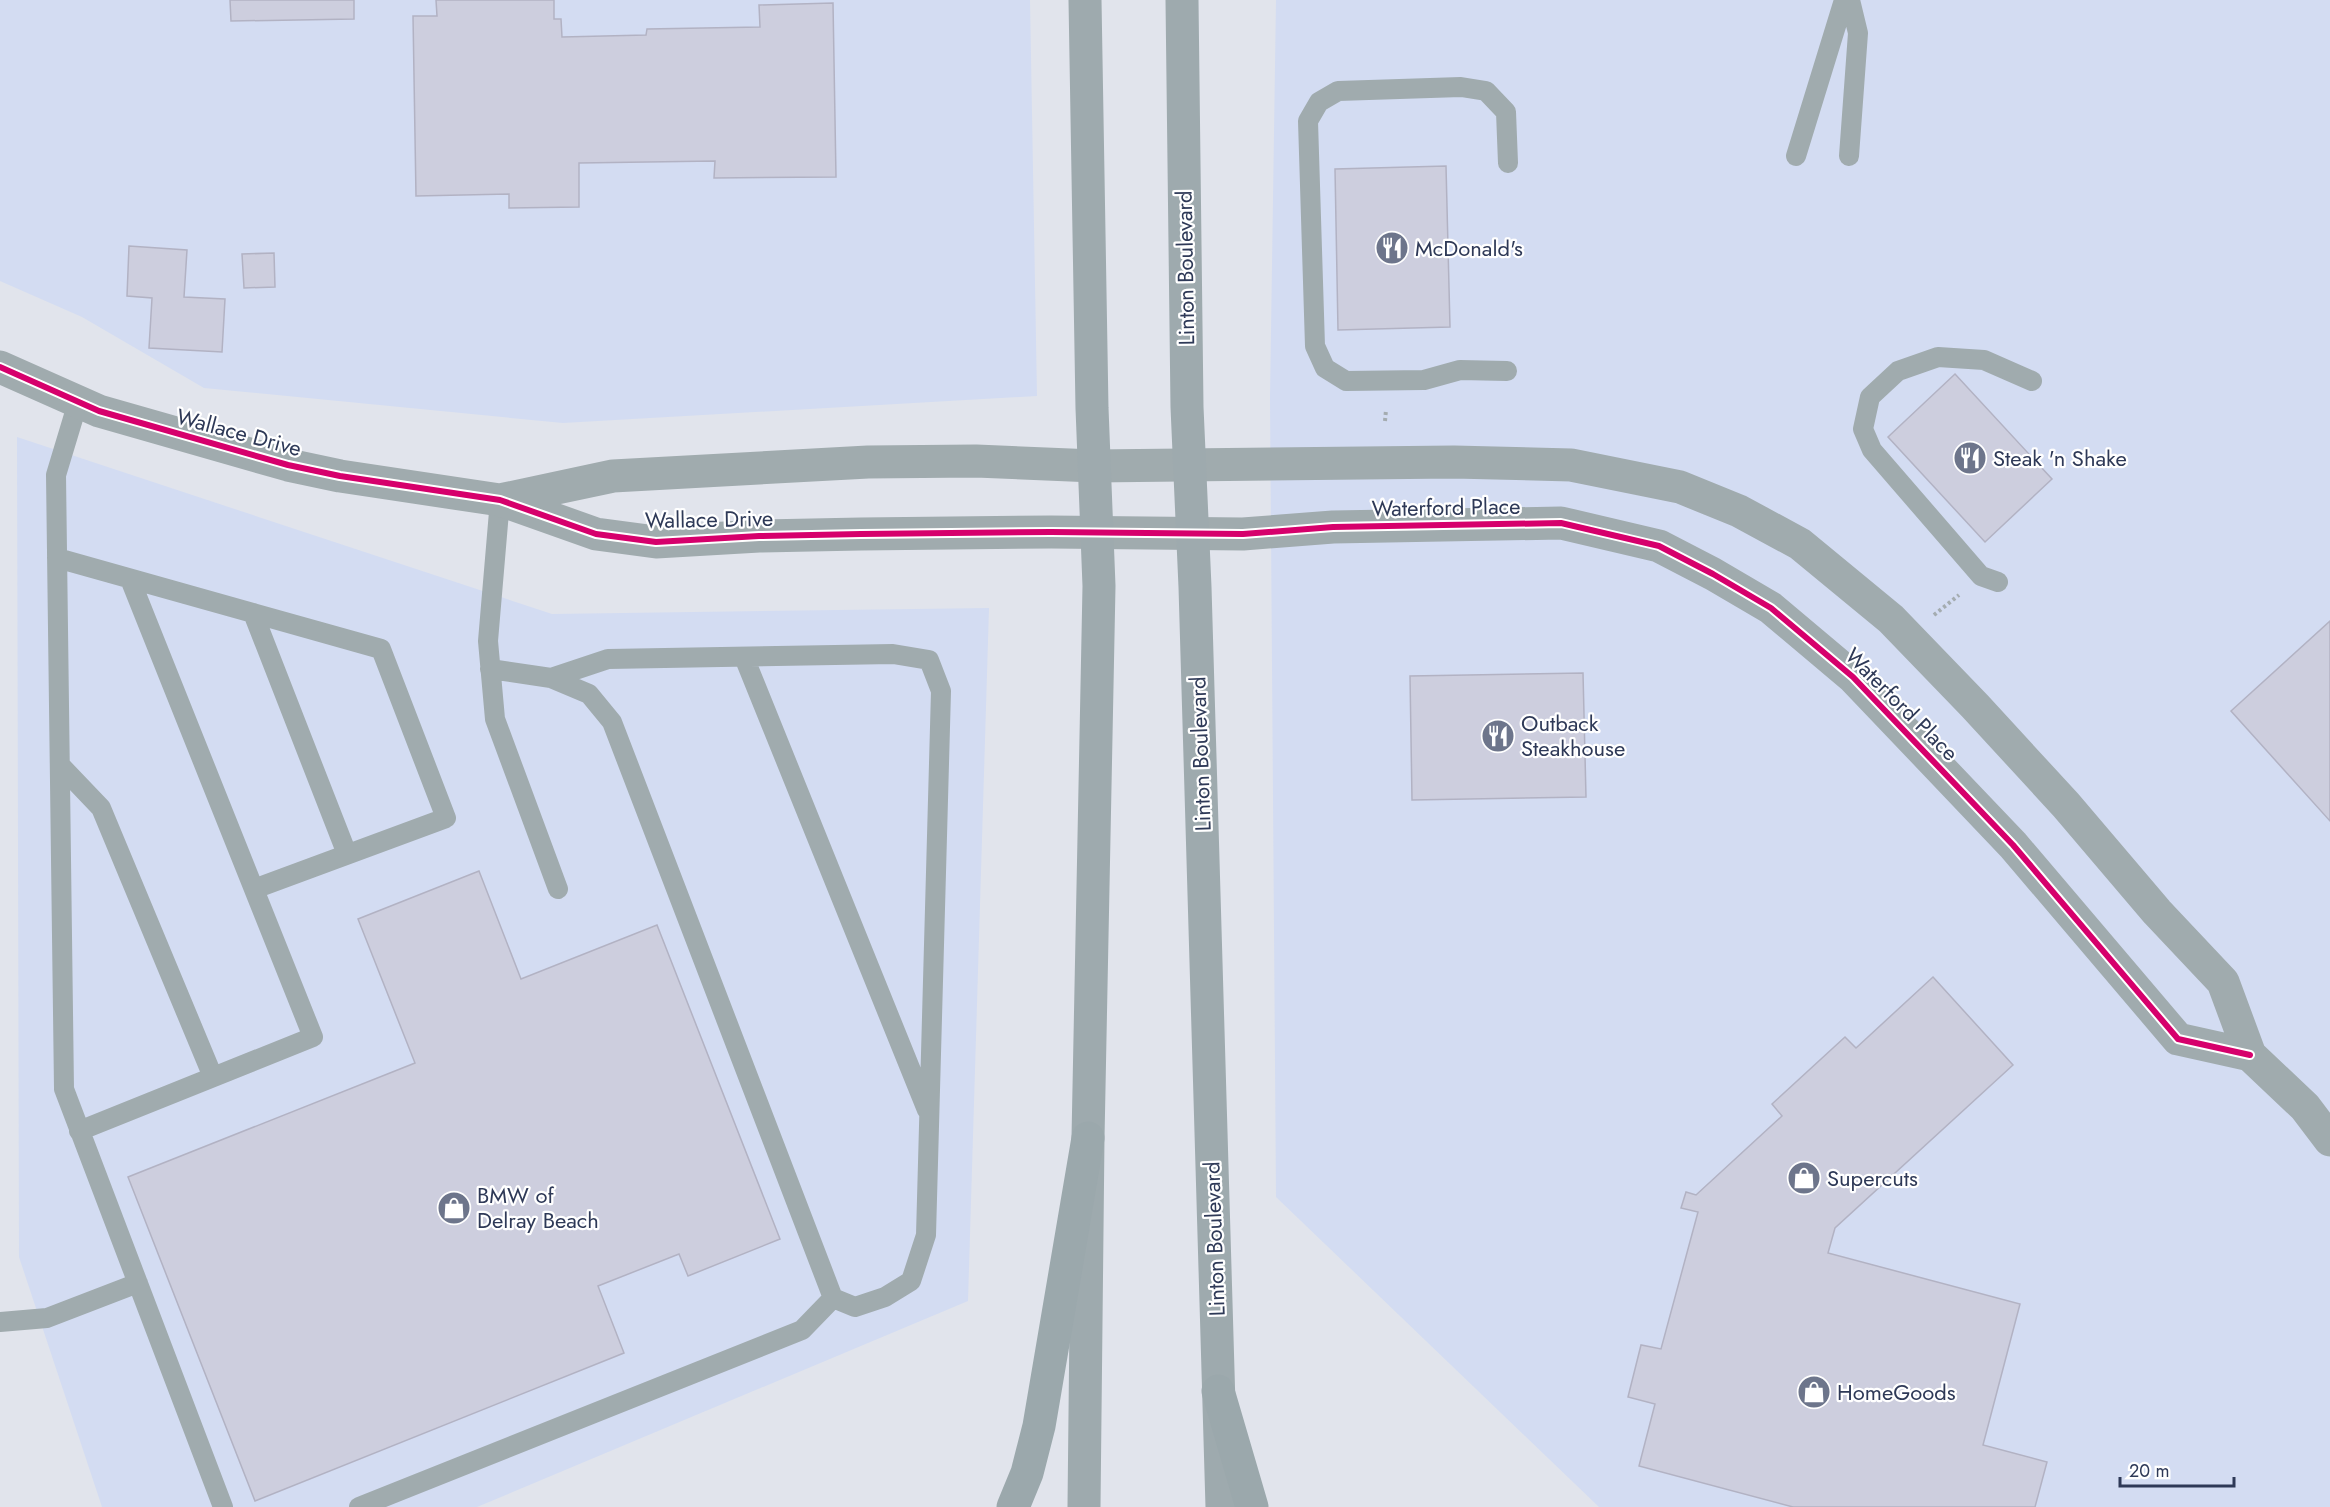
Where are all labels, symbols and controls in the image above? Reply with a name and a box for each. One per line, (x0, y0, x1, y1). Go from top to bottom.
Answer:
street label: Linton Boulevard (1168, 190, 1202, 346)
restaurant icon: McDonald's (1374, 230, 1410, 266)
place label: McDonald's (1415, 232, 1523, 264)
street label: Wallace Drive (173, 400, 305, 464)
restaurant icon: Steak 'n Shake (1952, 440, 1988, 476)
place label: Steak 'n Shake (1993, 442, 2127, 474)
street label: Waterford Place (1371, 490, 1521, 524)
street label: Wallace Drive (645, 502, 773, 536)
street label: Waterford Place (1838, 640, 1966, 768)
street label: Linton Boulevard (1181, 676, 1219, 832)
place label: Outback Steakhouse (1521, 707, 1625, 764)
restaurant icon: Outback Steakhouse (1480, 718, 1516, 754)
shop icon: Supercuts (1786, 1160, 1822, 1196)
street label: Linton Boulevard (1195, 1161, 1233, 1317)
place label: Supercuts (1827, 1162, 1918, 1194)
place label: BMW of Delray Beach (477, 1179, 599, 1236)
shop icon: BMW of Delray Beach (436, 1190, 472, 1226)
shop icon: HomeGoods (1796, 1374, 1832, 1410)
place label: HomeGoods (1837, 1376, 1956, 1408)
scale bar (2120, 1450, 2234, 1488)
text: 20 m (2129, 1458, 2169, 1484)

